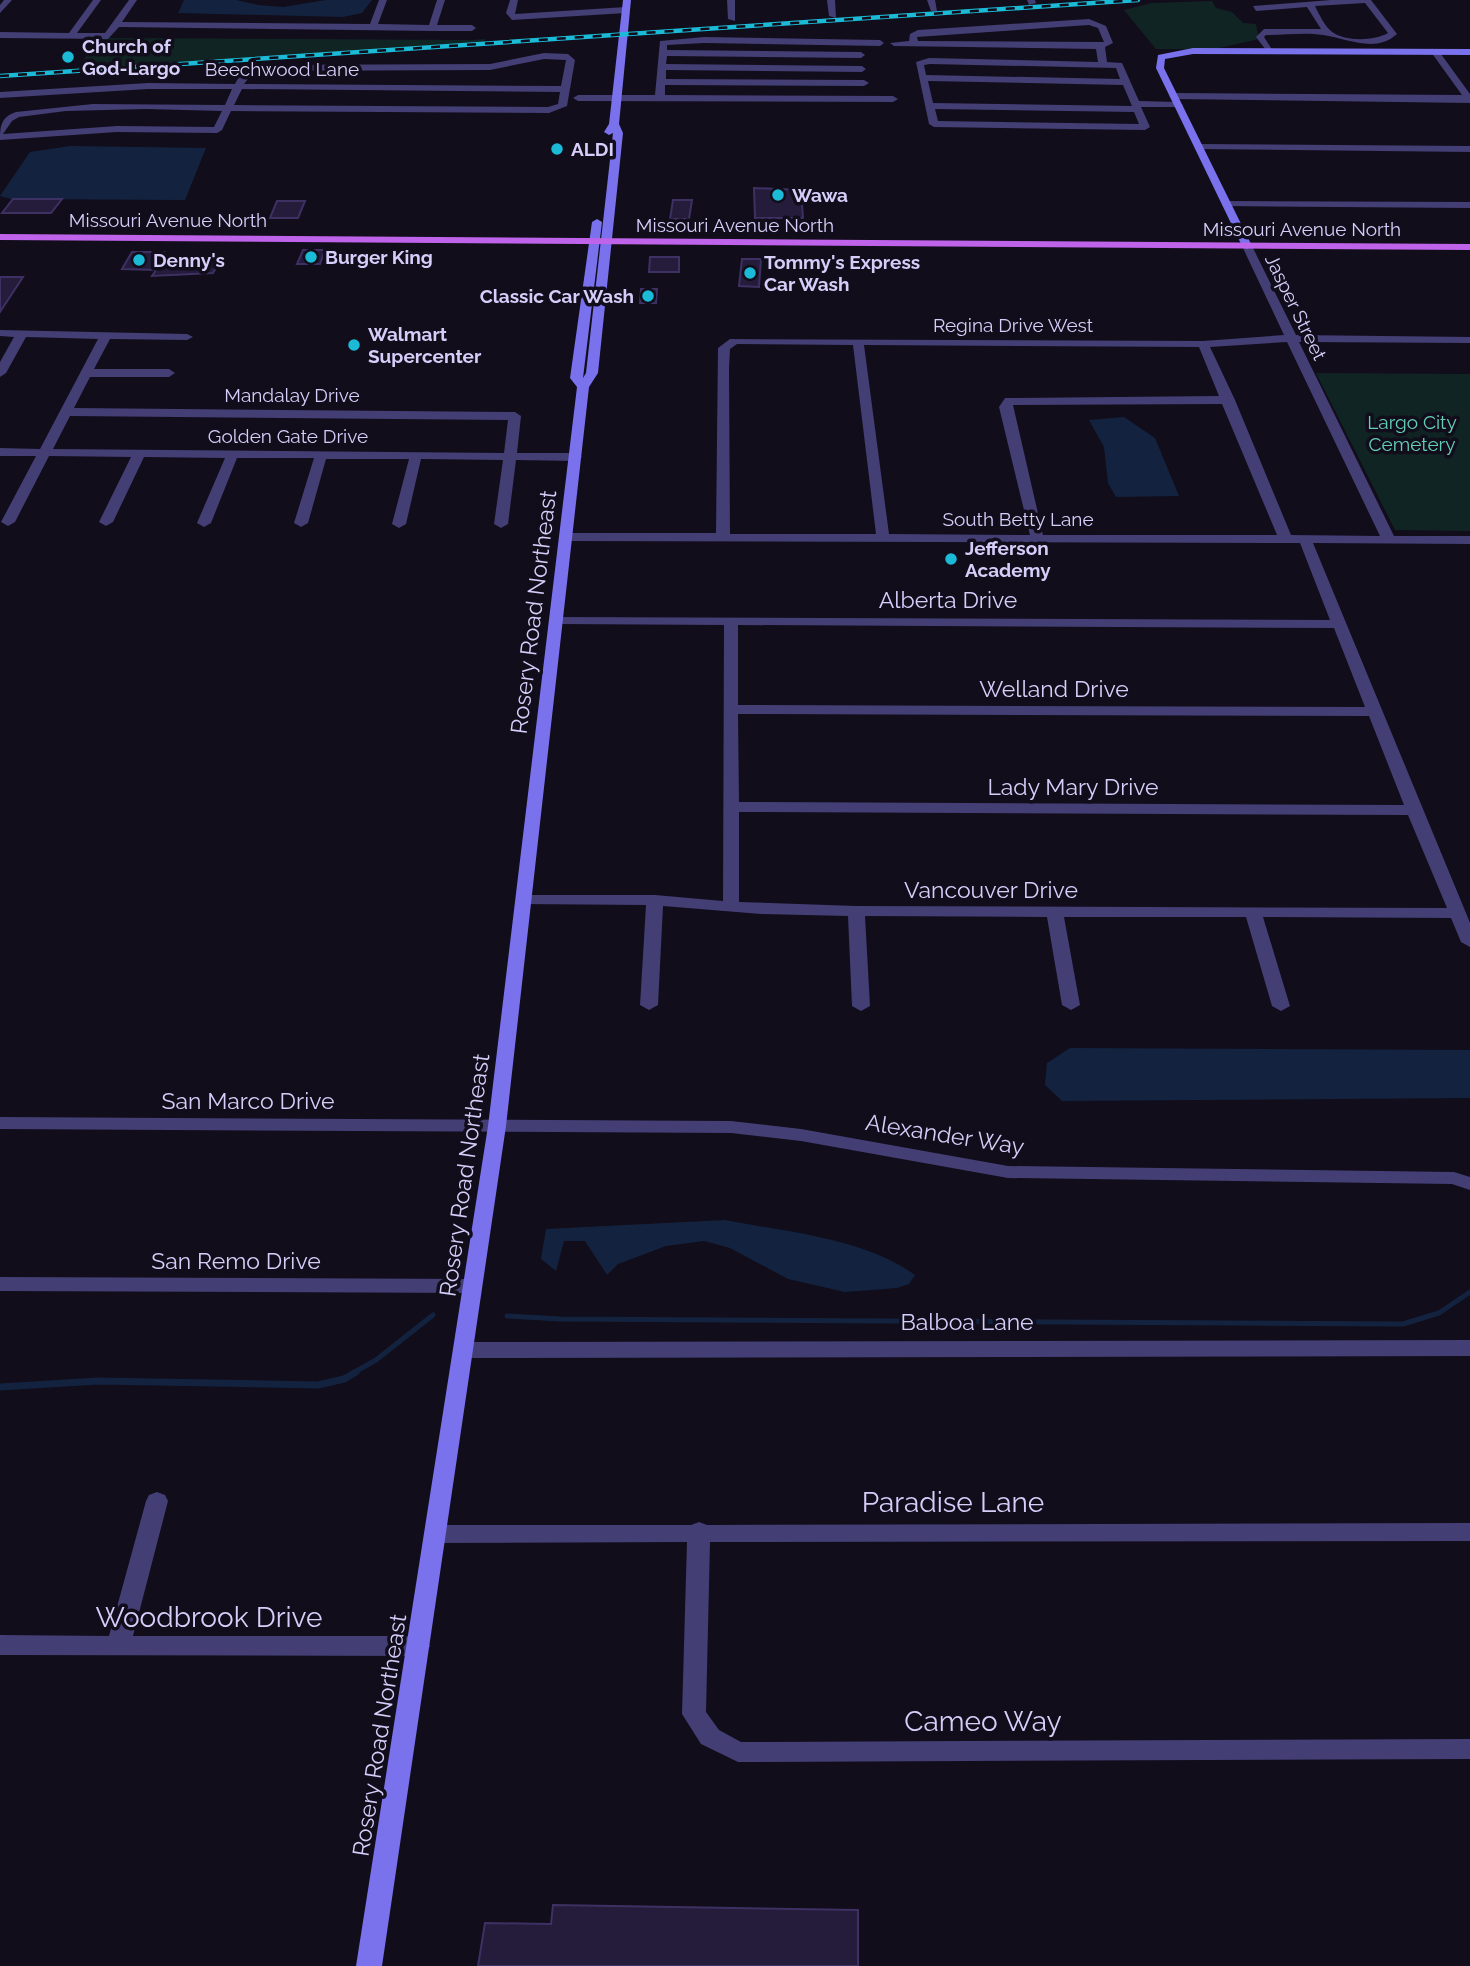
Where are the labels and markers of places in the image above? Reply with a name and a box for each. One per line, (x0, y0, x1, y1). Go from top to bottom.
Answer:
place label: Church of God-Largo (82, 35, 180, 79)
marker: Church of God-Largo (60, 49, 76, 65)
place label: ALDI (571, 138, 614, 160)
marker: ALDI (549, 141, 565, 157)
place label: Wawa (792, 184, 848, 206)
marker: Wawa (770, 187, 786, 203)
place label: Burger King (325, 246, 433, 268)
place label: Denny's (153, 249, 225, 271)
marker: Burger King (303, 249, 319, 265)
place label: Tommy's Express Car Wash (764, 251, 920, 295)
marker: Denny's (131, 252, 147, 268)
marker: Tommy's Express Car Wash (742, 265, 758, 281)
place label: Classic Car Wash (480, 285, 634, 307)
marker: Classic Car Wash (640, 288, 656, 304)
place label: Walmart Supercenter (368, 323, 482, 367)
marker: Walmart Supercenter (346, 337, 362, 353)
place label: Jefferson Academy (965, 537, 1051, 581)
marker: Jefferson Academy (943, 551, 959, 567)

